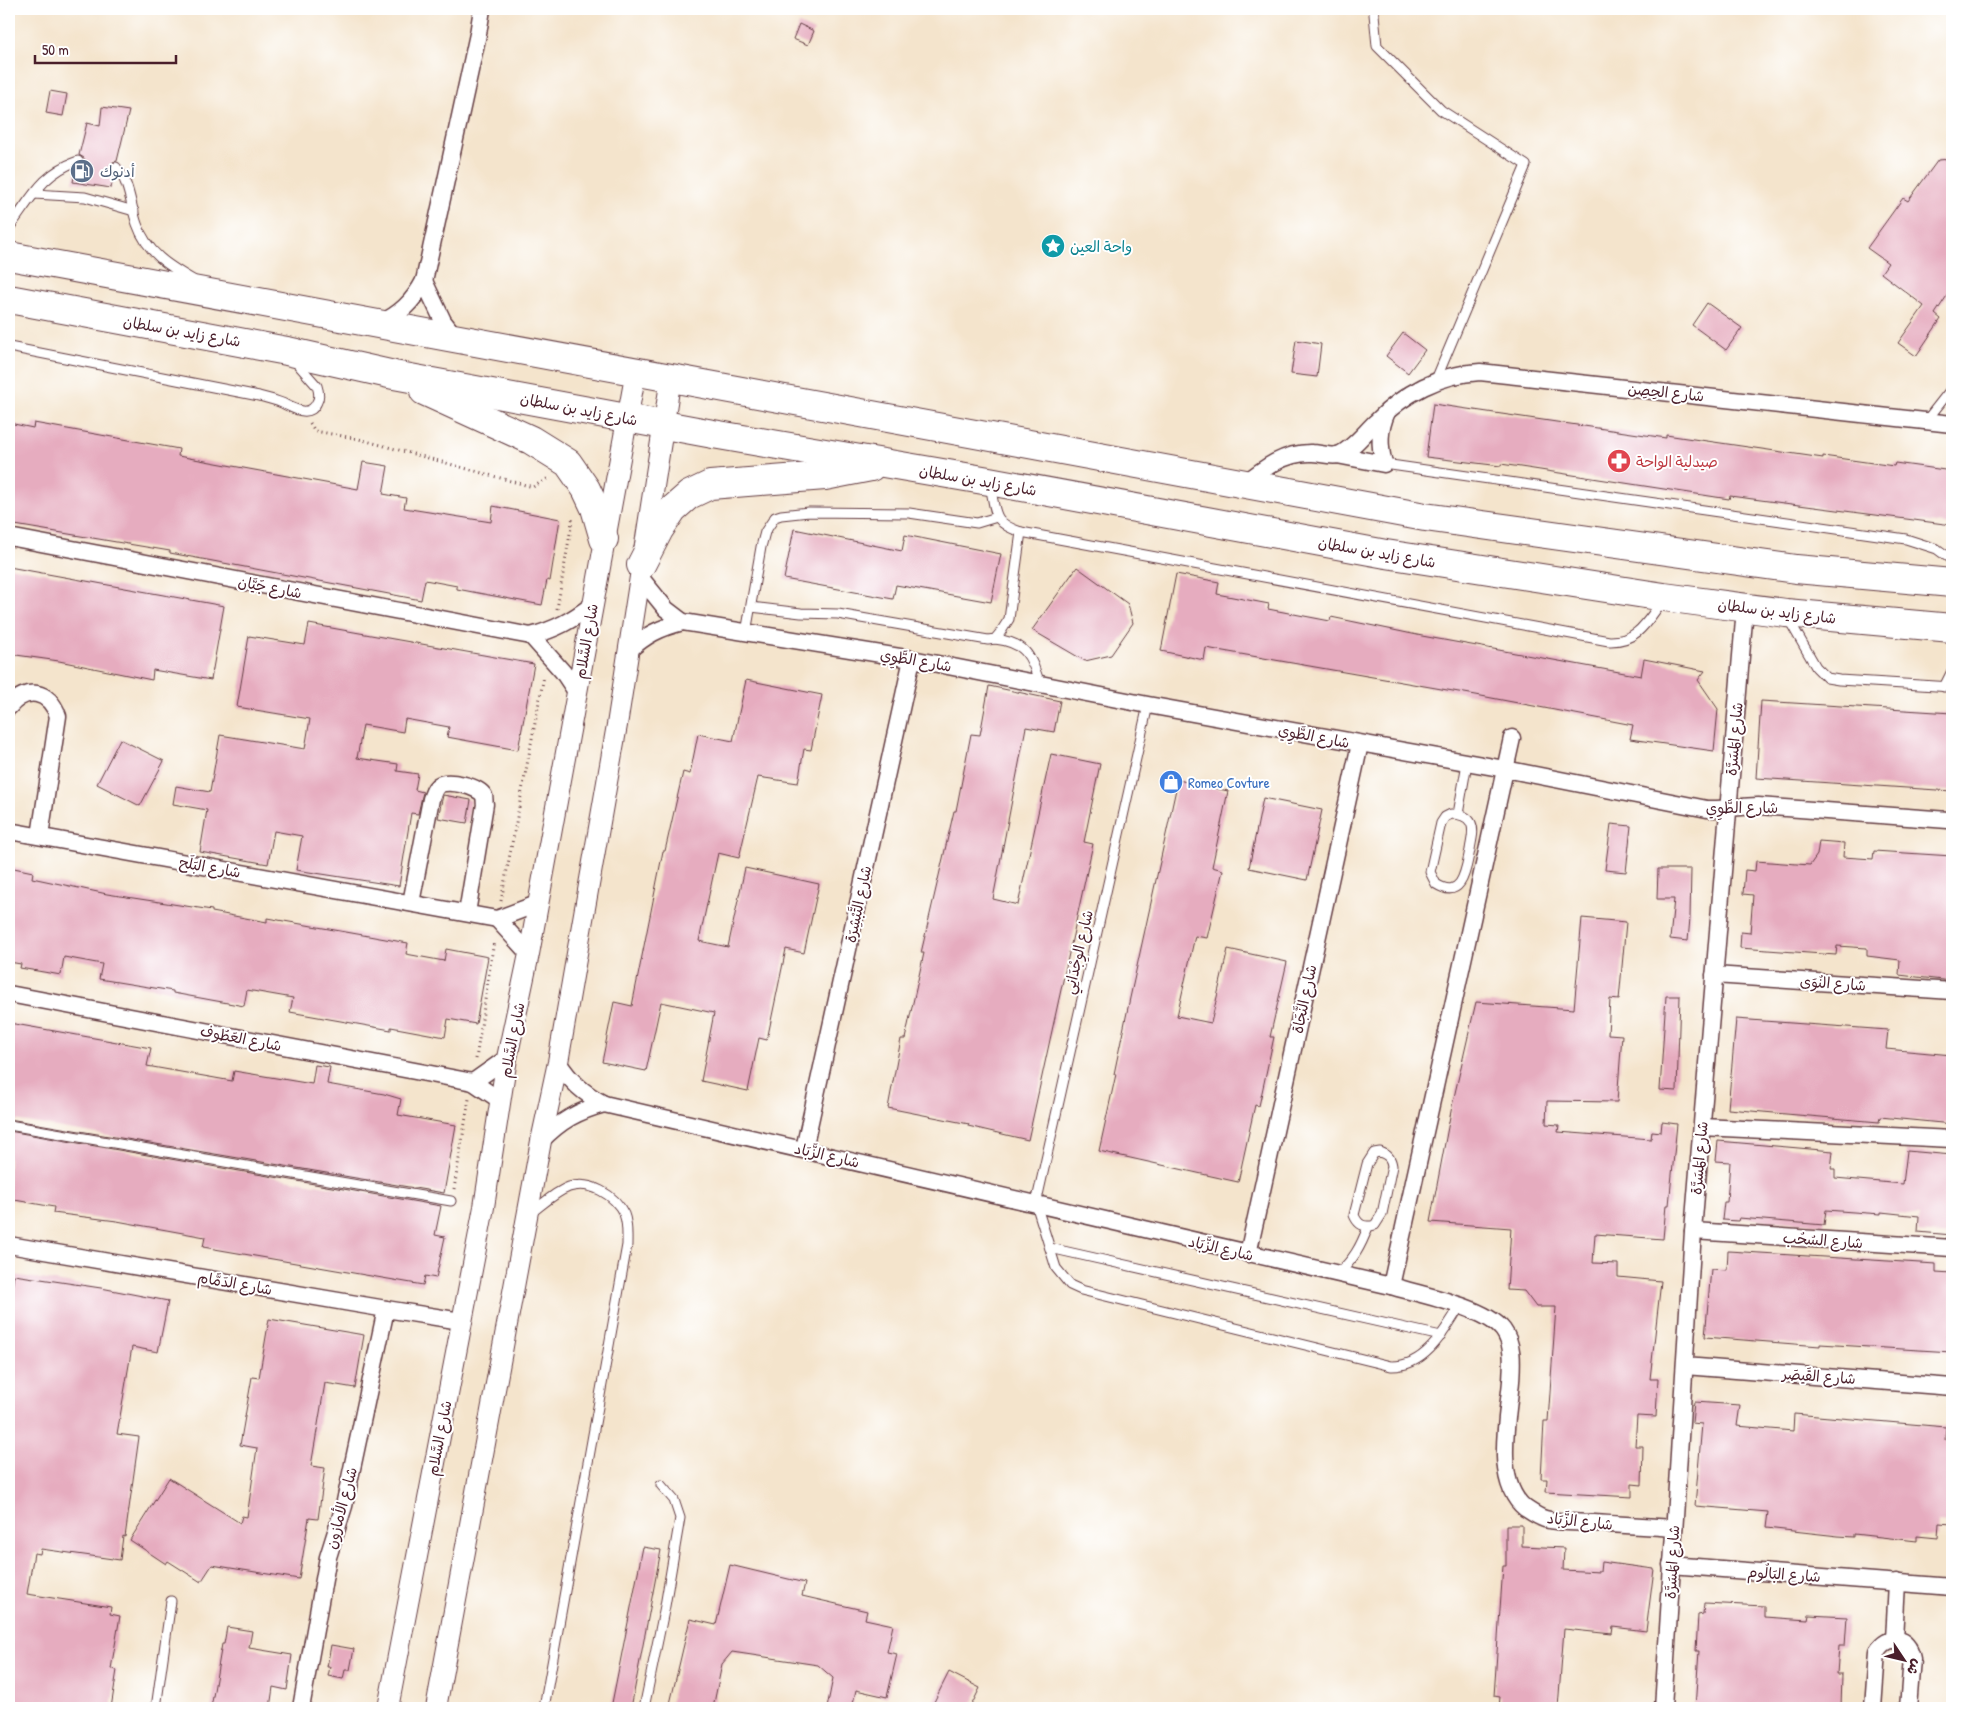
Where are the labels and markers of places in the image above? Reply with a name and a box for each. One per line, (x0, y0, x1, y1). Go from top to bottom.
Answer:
fuel station icon: أدنوك (69, 158, 95, 184)
place label: أدنوك (100, 161, 135, 182)
place icon: واحة العين (1040, 233, 1066, 259)
place label: واحة العين (1070, 236, 1132, 257)
pharmacy icon: صيدلية الواحة (1606, 448, 1632, 474)
place label: صيدلية الواحة (1636, 451, 1718, 472)
shop icon: Romeo Covture (1158, 769, 1184, 795)
place label: Romeo Covture (1188, 772, 1270, 793)

